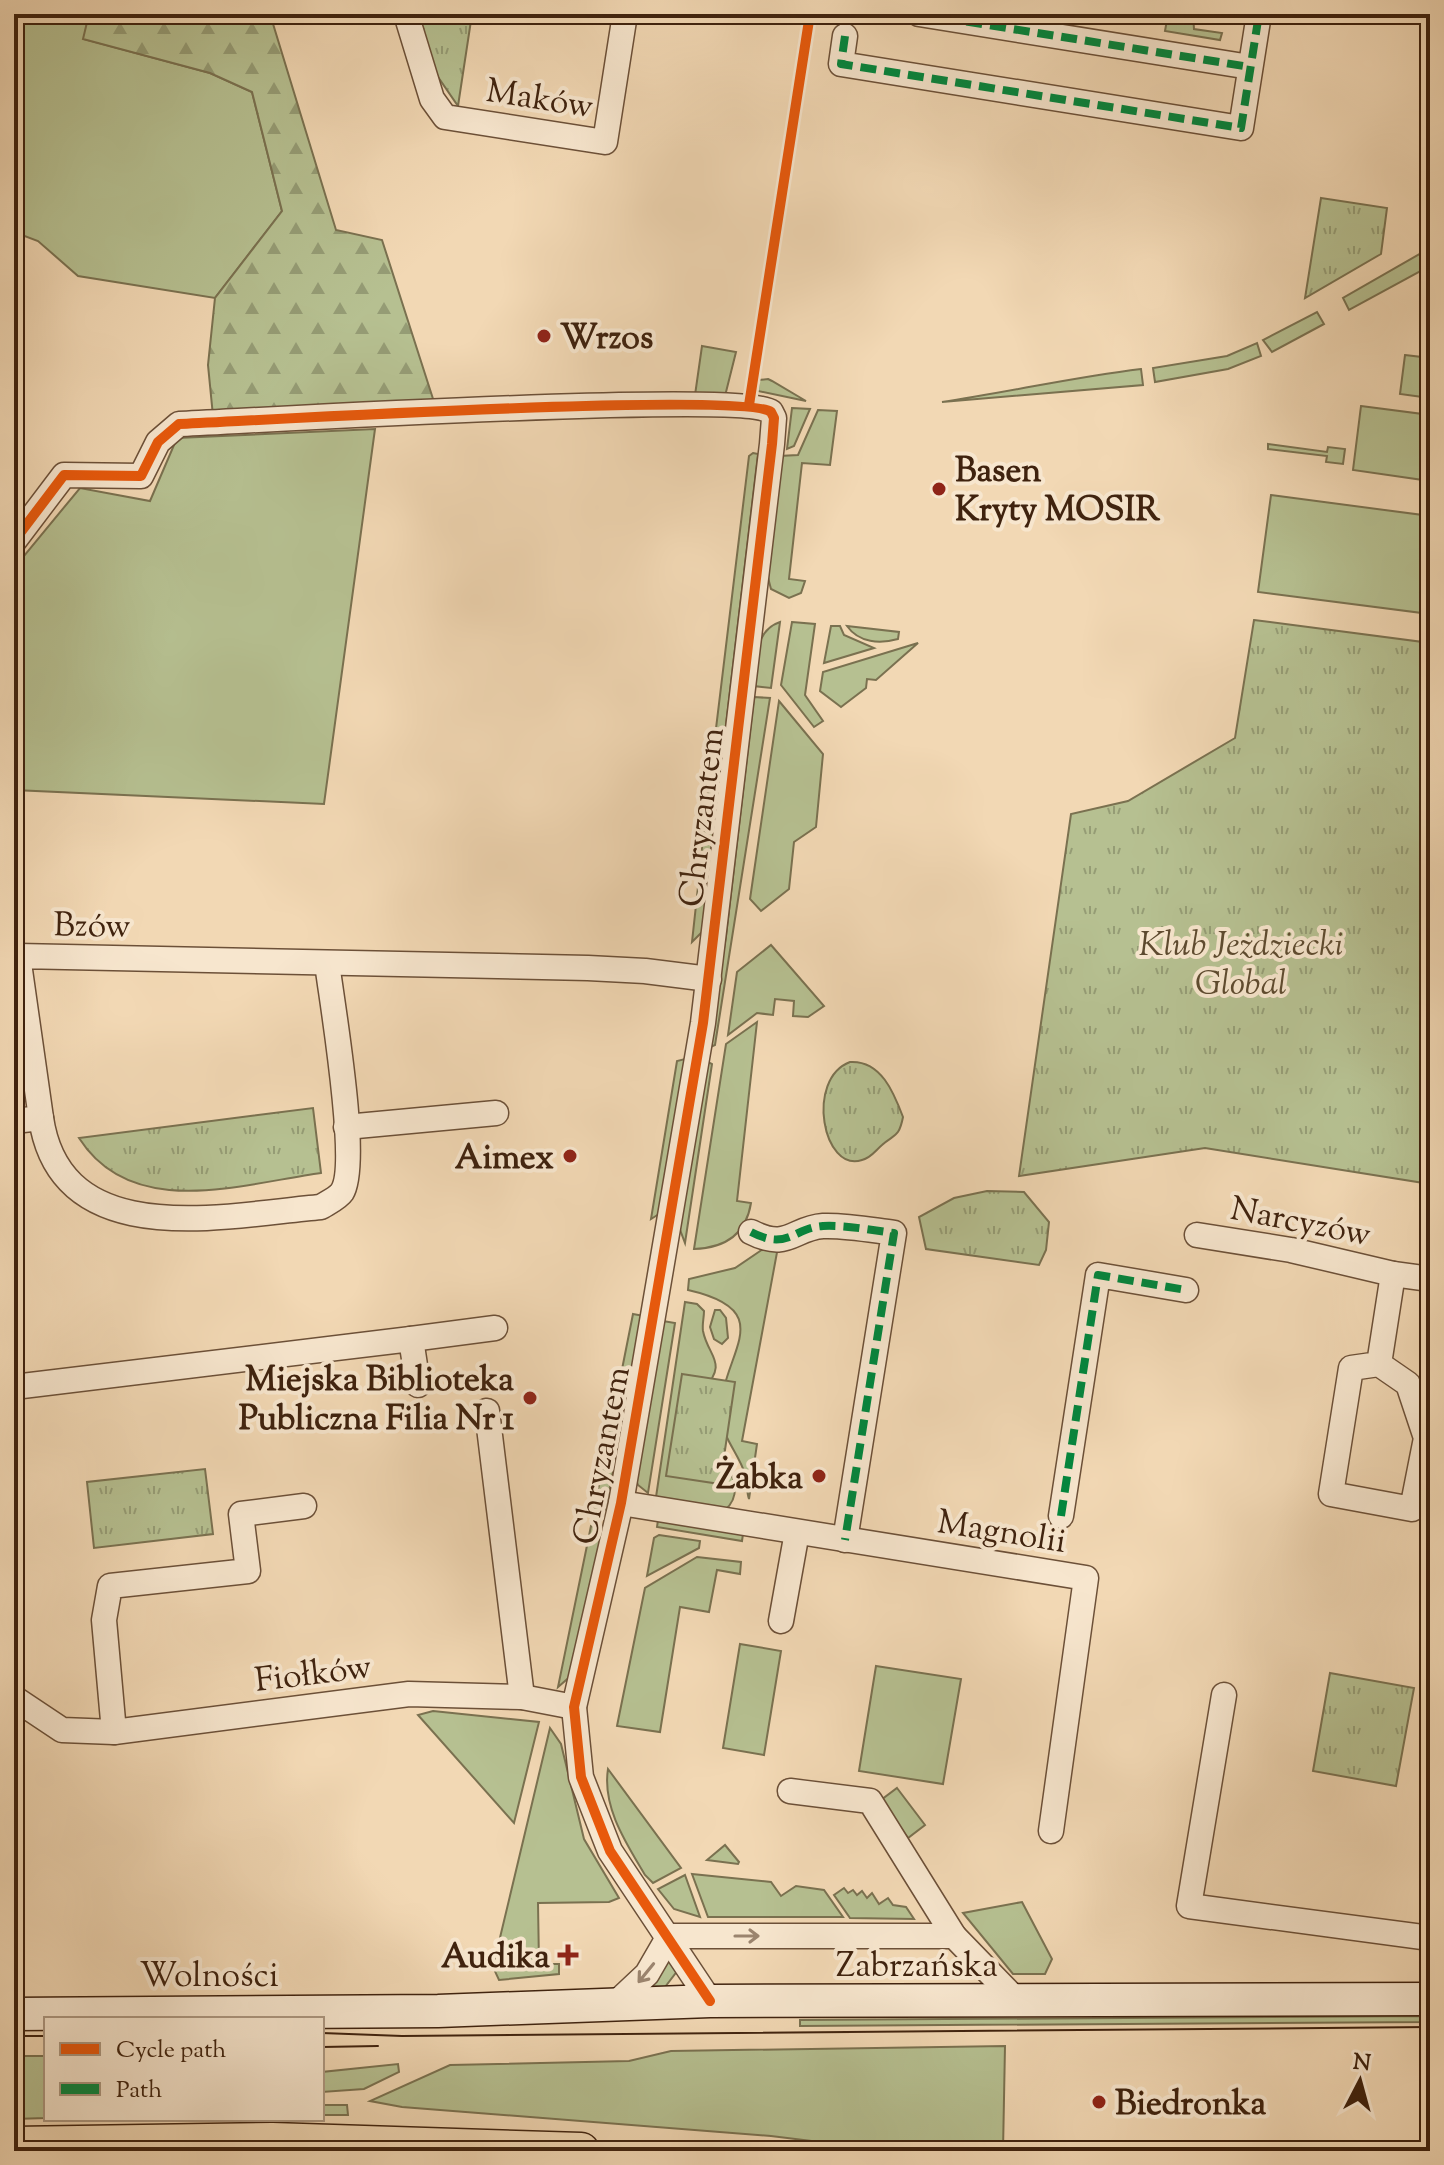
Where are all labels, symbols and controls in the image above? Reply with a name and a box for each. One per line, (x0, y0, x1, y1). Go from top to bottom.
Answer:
street label: Maków (482, 68, 597, 133)
place label: Wrzos (560, 315, 653, 364)
marker: Wrzos (535, 327, 553, 345)
place label: Basen Kryty MOSIR (955, 448, 1161, 536)
marker: Basen Kryty MOSIR (930, 480, 948, 498)
street label: Chryzantem (668, 725, 739, 910)
street label: Bzów (53, 902, 131, 953)
park label: Klub Jeżdziecki Global (1139, 922, 1343, 1010)
place label: Aimex (455, 1135, 554, 1184)
marker: Aimex (561, 1147, 579, 1165)
street label: Narcyzów (1226, 1186, 1375, 1261)
place label: Miejska Biblioteka Publiczna Filia Nr 1 (239, 1357, 514, 1445)
street label: Chryzantem (562, 1362, 645, 1549)
marker: Miejska Biblioteka Publiczna Filia Nr 1 (521, 1389, 539, 1407)
place label: Żabka (716, 1455, 803, 1504)
marker: Żabka (810, 1467, 828, 1485)
street label: Magnolii (933, 1499, 1070, 1568)
street label: Fiołków (252, 1644, 375, 1707)
one-way arrow (733, 1928, 760, 1944)
place label: Audika (441, 1934, 550, 1983)
street label: Zabrzańska (836, 1943, 998, 1992)
marker: Audika (557, 1944, 579, 1966)
street label: Wolności (139, 1953, 279, 2002)
one-way arrow (637, 1962, 655, 1983)
legend (44, 2017, 324, 2121)
text: Cycle path (116, 2034, 226, 2068)
north arrow (1320, 2041, 1400, 2121)
text: N (1351, 2047, 1373, 2081)
text: Path (116, 2074, 162, 2108)
place label: Biedronka (1115, 2081, 1267, 2130)
marker: Biedronka (1090, 2093, 1108, 2111)

